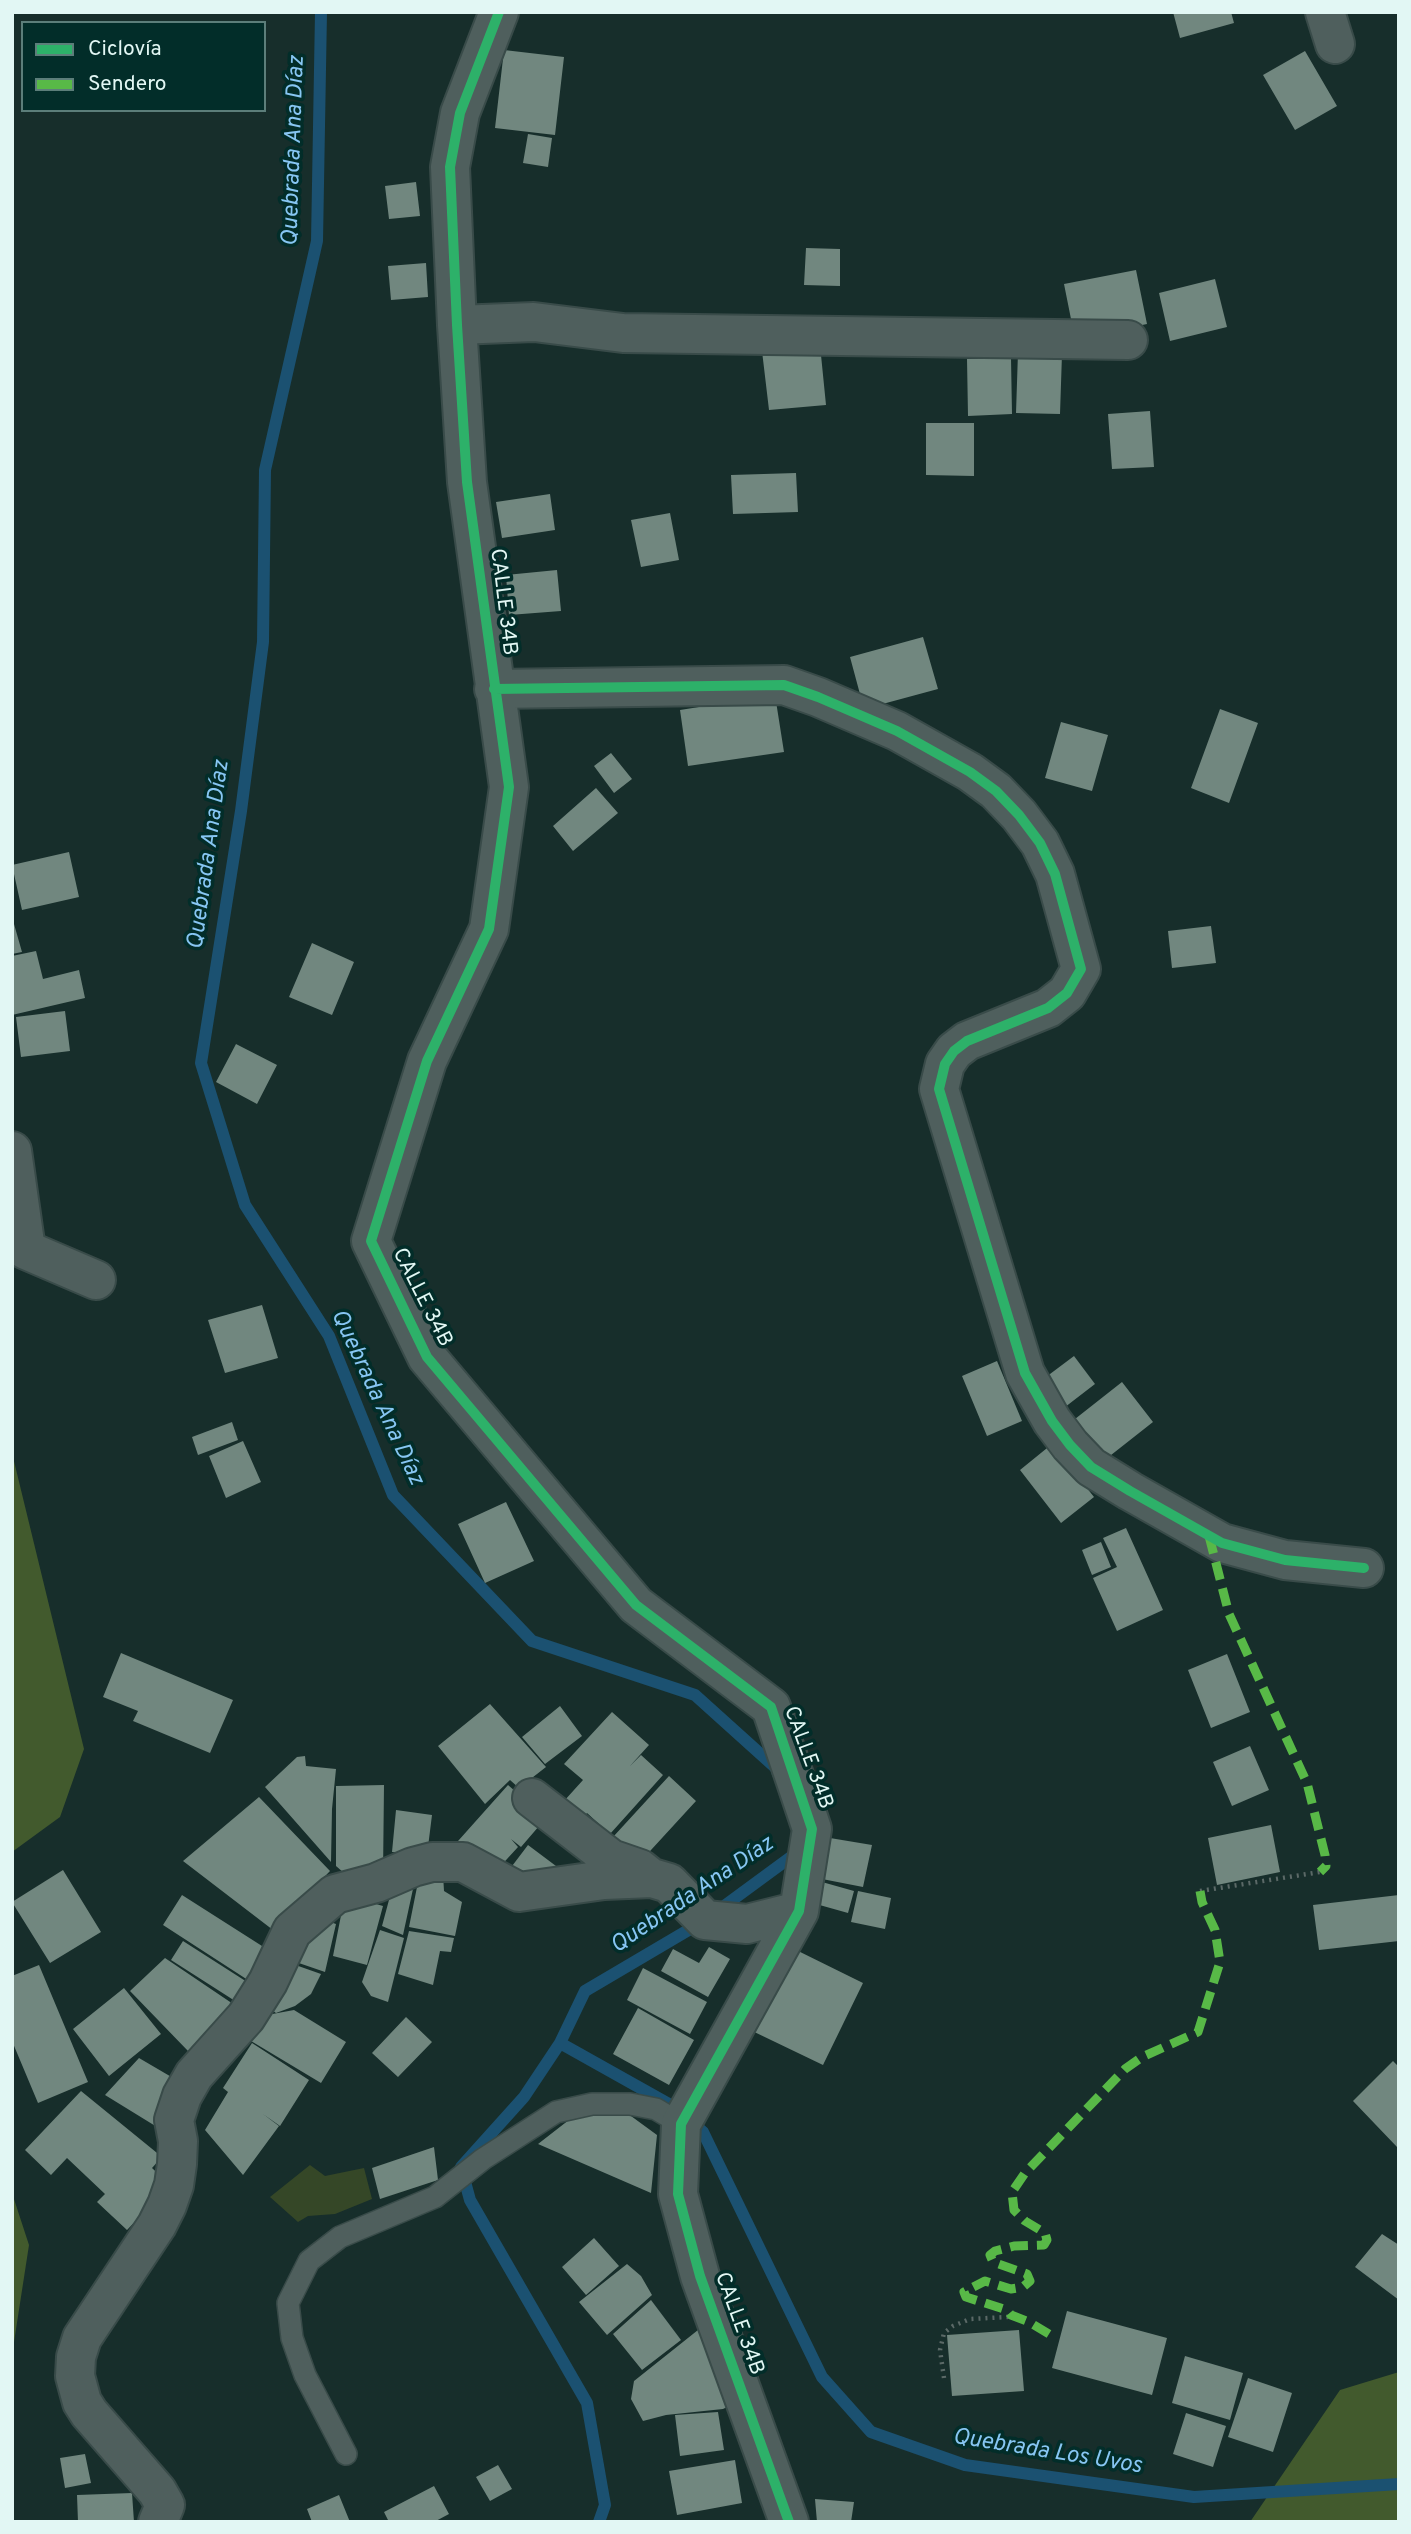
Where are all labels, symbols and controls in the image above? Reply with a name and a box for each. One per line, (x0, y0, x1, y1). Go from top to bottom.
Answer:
legend (21, 21, 266, 112)
text: Ciclovía (88, 36, 162, 63)
water label: Quebrada Ana Díaz (278, 55, 312, 247)
text: Sendero (88, 71, 167, 98)
street label: CALLE 34B (483, 547, 521, 657)
water label: Quebrada Ana Díaz (183, 759, 237, 951)
street label: CALLE 34B (385, 1244, 457, 1352)
water label: Quebrada Ana Díaz (323, 1306, 429, 1490)
street label: CALLE 34B (777, 1703, 837, 1813)
water label: Quebrada Ana Díaz (606, 1831, 780, 1961)
street label: CALLE 34B (708, 2269, 768, 2379)
water label: Quebrada Los Uvos (951, 2424, 1143, 2482)

